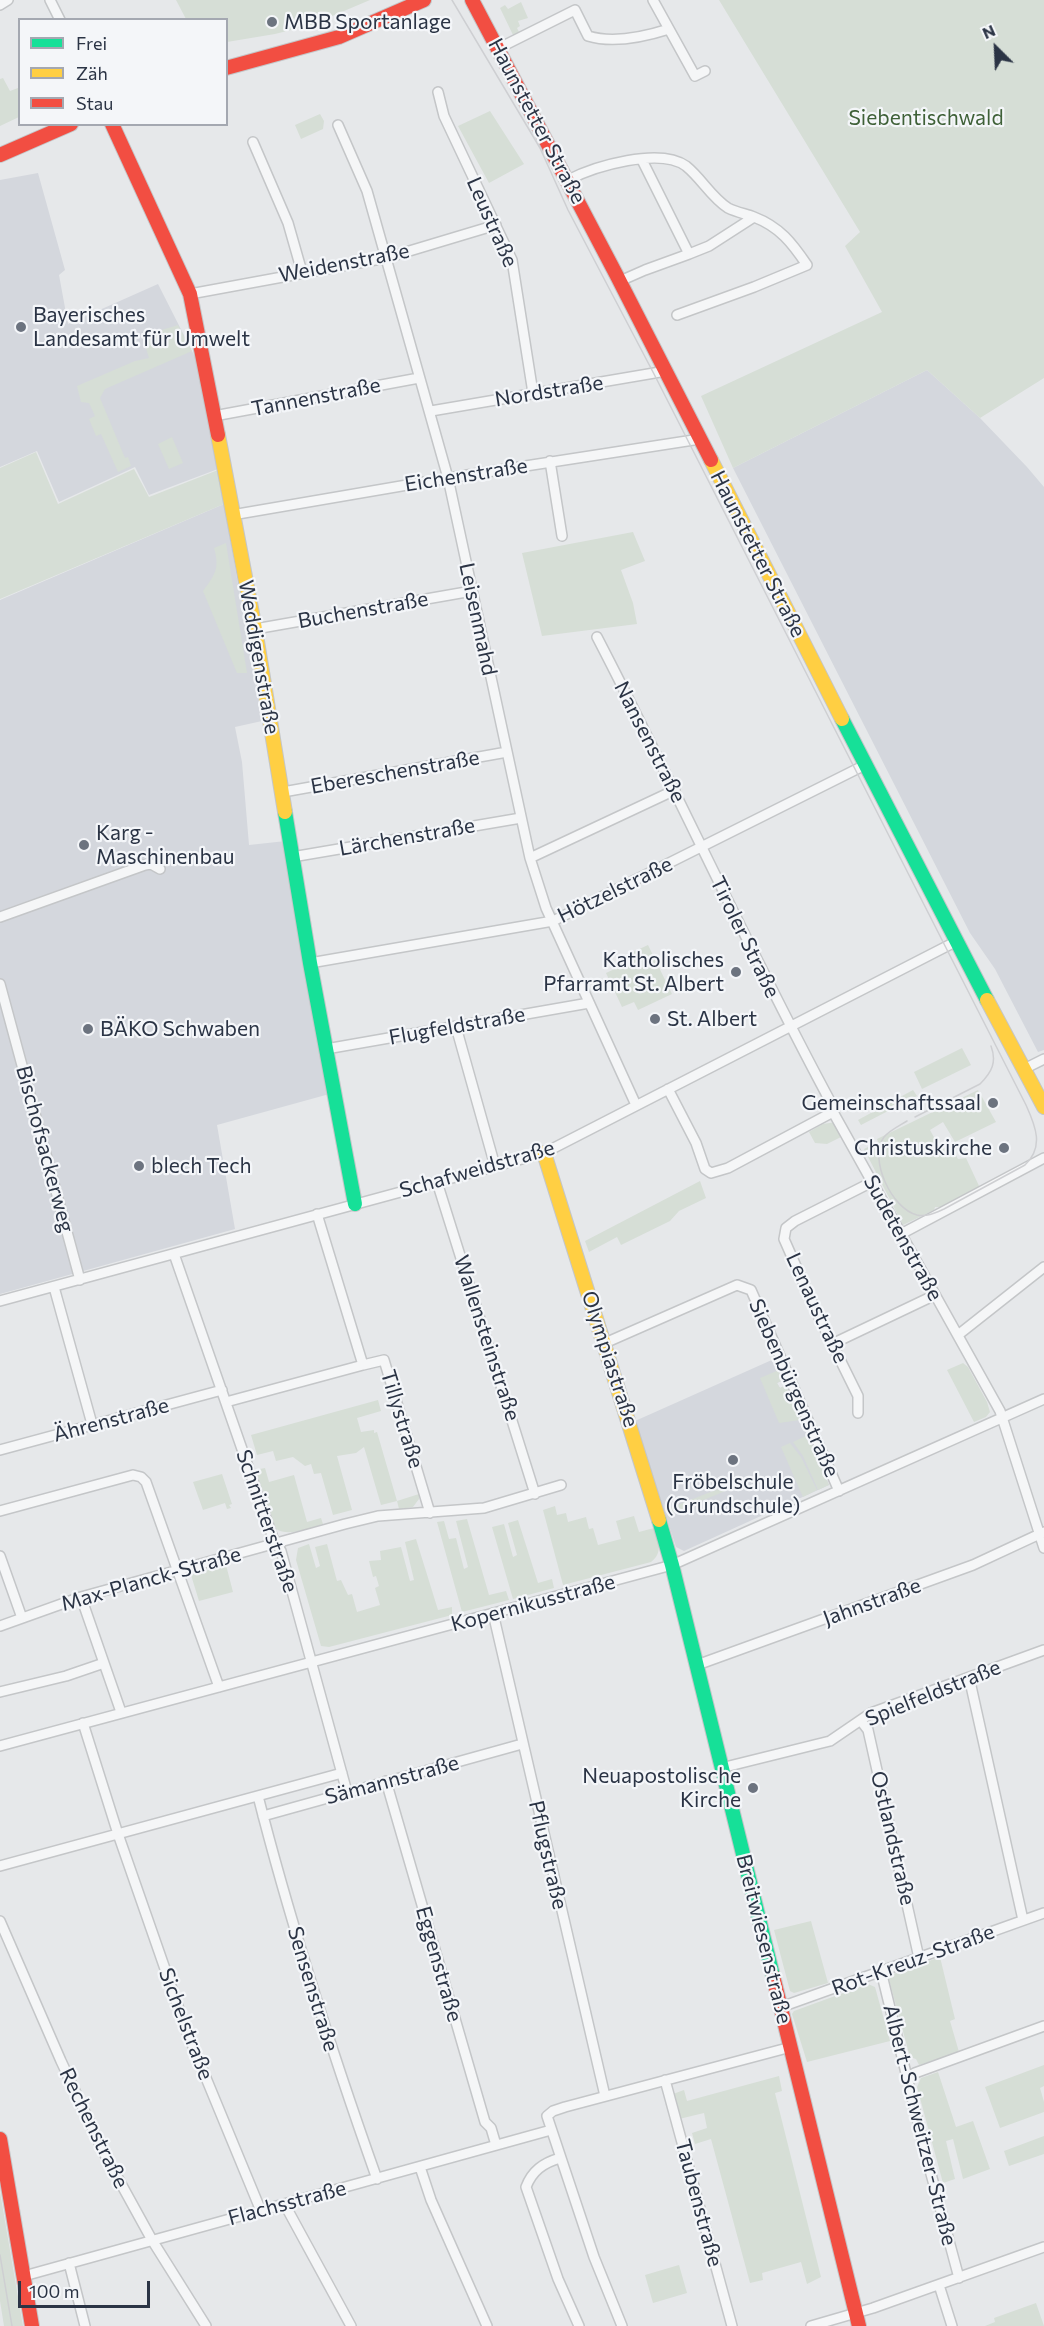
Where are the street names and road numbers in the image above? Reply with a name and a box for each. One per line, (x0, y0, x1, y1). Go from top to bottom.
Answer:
street label: Haunstetter Straße (483, 34, 591, 208)
street label: Leustraße (461, 173, 523, 271)
street label: Weidenstraße (276, 238, 412, 288)
street label: Nordstraße (493, 370, 605, 412)
street label: Tannenstraße (249, 372, 383, 422)
street label: Eichenstraße (403, 453, 529, 497)
street label: Haunstetter Straße (705, 466, 811, 642)
street label: Leisenmahd (454, 560, 502, 678)
street label: Weddigenstraße (233, 578, 285, 736)
street label: Buchenstraße (296, 586, 430, 634)
street label: Nansenstraße (609, 677, 691, 807)
street label: Ebereschenstraße (309, 745, 481, 799)
street label: Lärchenstraße (337, 813, 477, 861)
street label: Hötzelstraße (553, 851, 677, 929)
street label: Tiroler Straße (705, 872, 785, 1002)
street label: Flugfeldstraße (387, 1002, 527, 1050)
street label: Bischofsackerweg (11, 1063, 79, 1235)
street label: Schafweidstraße (397, 1135, 557, 1203)
street label: Sudetenstraße (858, 1171, 948, 1305)
street label: Lenaustraße (780, 1249, 854, 1367)
street label: Wallensteinstraße (448, 1252, 526, 1424)
street label: Olympiastraße (576, 1288, 644, 1430)
street label: Siebenbürgenstraße (743, 1295, 845, 1481)
street label: Tillystraße (375, 1367, 429, 1471)
street label: Ährenstraße (50, 1392, 172, 1448)
street label: Schnitterstraße (231, 1446, 303, 1596)
street label: Max-Planck-Straße (58, 1541, 244, 1617)
street label: Kopernikusstraße (448, 1569, 618, 1637)
street label: Jahnstraße (820, 1573, 924, 1631)
street label: Spielfeldstraße (862, 1654, 1004, 1732)
street label: Sämannstraße (322, 1750, 462, 1810)
street label: Ostlandstraße (865, 1769, 921, 1907)
street label: Pflugstraße (523, 1798, 573, 1912)
street label: Breitwiesenstraße (731, 1852, 797, 2026)
street label: Eggenstraße (410, 1903, 468, 2025)
street label: Rot-Kreuz-Straße (828, 1919, 998, 2001)
street label: Sensenstraße (282, 1924, 344, 2054)
street label: Sichelstraße (153, 1965, 219, 2083)
street label: Albert-Schweitzer-Straße (878, 2002, 962, 2248)
street label: Rechenstraße (54, 2064, 134, 2192)
street label: Taubenstraße (670, 2136, 728, 2270)
street label: Flachsstraße (225, 2175, 349, 2231)

